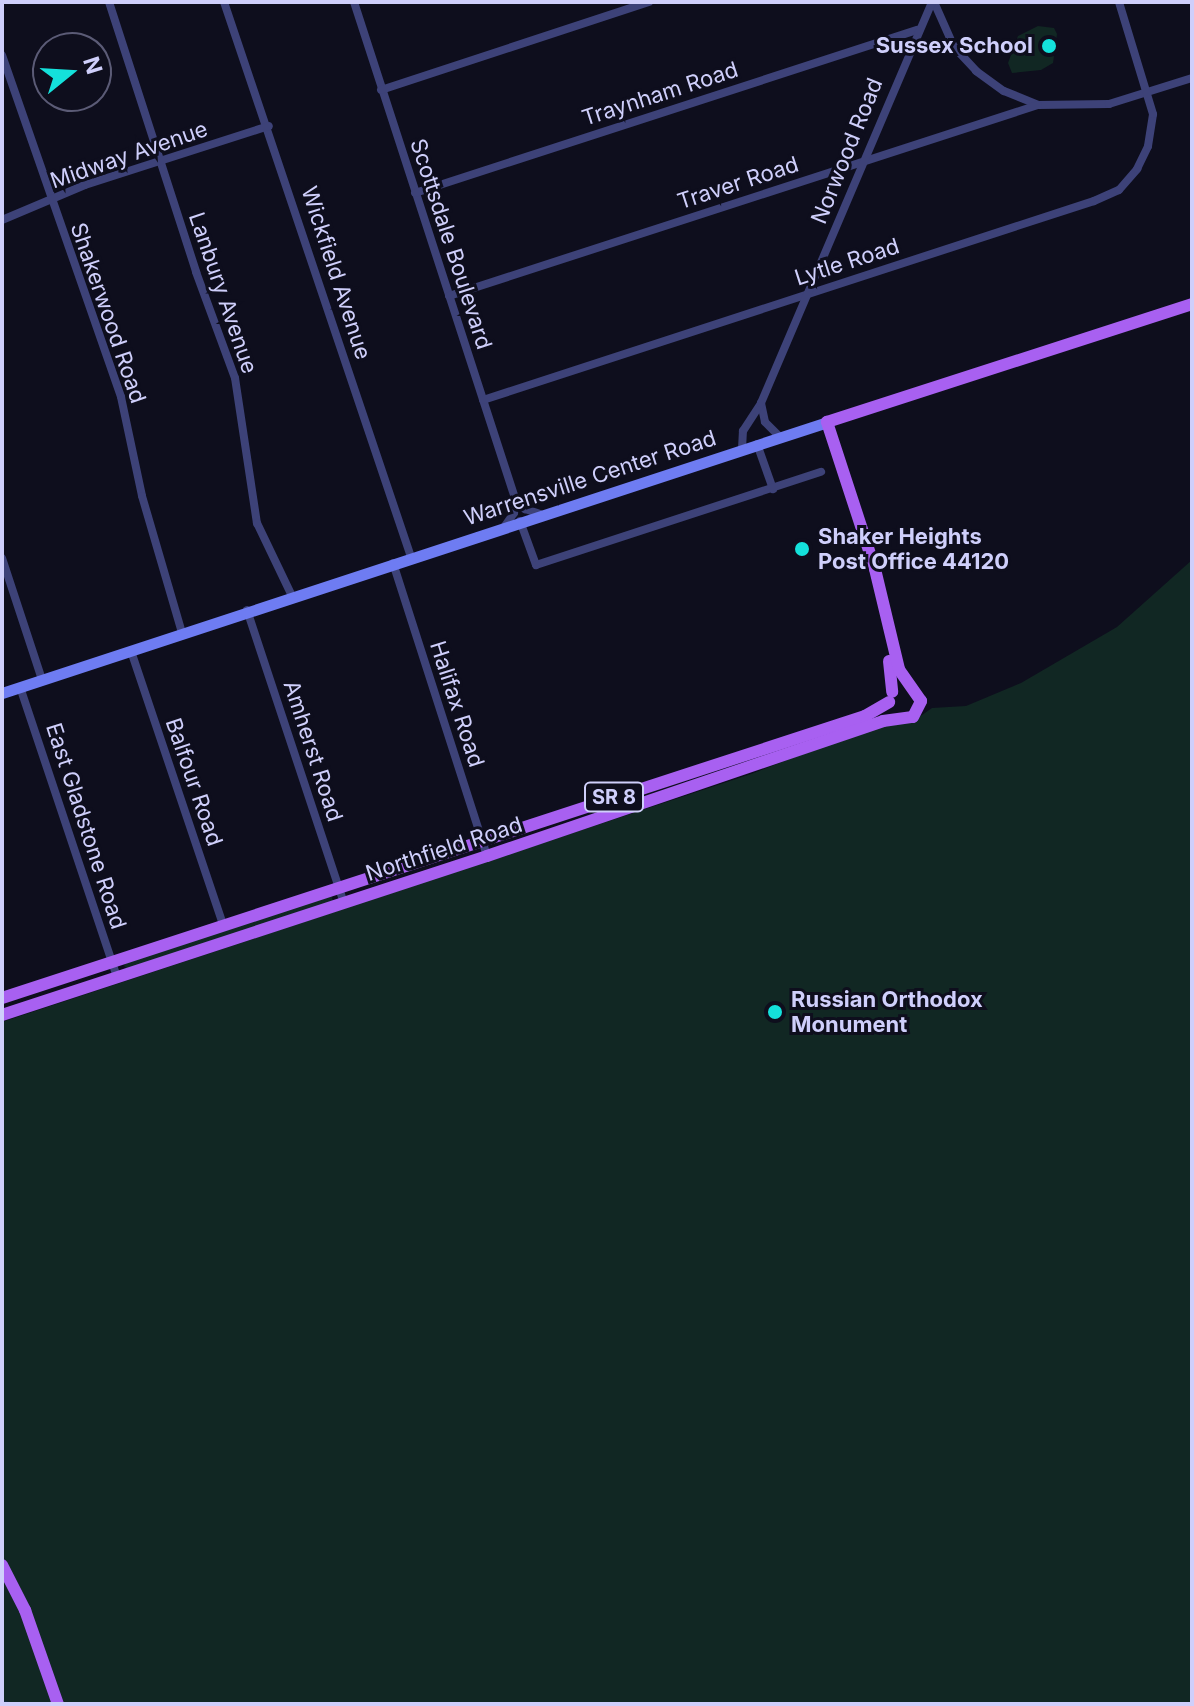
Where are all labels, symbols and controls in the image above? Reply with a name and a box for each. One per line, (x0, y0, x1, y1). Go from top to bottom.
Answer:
north arrow (32, 32, 112, 112)
place label: Sussex School (876, 33, 1033, 59)
marker: Sussex School (1040, 37, 1058, 55)
text: N (78, 53, 108, 77)
street label: Traynham Road (579, 56, 741, 132)
street label: Norwood Road (806, 74, 888, 228)
street label: Midway Avenue (47, 116, 211, 194)
street label: Scottsdale Boulevard (405, 135, 497, 353)
street label: Traver Road (674, 151, 802, 215)
street label: Wickfield Avenue (296, 183, 376, 363)
street label: Lanbury Avenue (183, 209, 263, 377)
street label: Shakerwood Road (65, 219, 151, 407)
street label: Lytle Road (791, 233, 903, 291)
street label: Warrensville Center Road (461, 425, 719, 531)
place label: Shaker Heights Post Office 44120 (818, 523, 1009, 574)
marker: Shaker Heights Post Office 44120 (793, 540, 811, 558)
street label: Halifax Road (424, 638, 490, 770)
street label: Amherst Road (278, 677, 348, 825)
street label: Balfour Road (160, 715, 228, 849)
street label: East Gladstone Road (40, 720, 132, 932)
road number: SR 8 (584, 781, 644, 813)
street label: Northfield Road (362, 811, 526, 887)
place label: Russian Orthodox Monument (791, 986, 983, 1038)
marker: Russian Orthodox Monument (766, 1003, 784, 1021)

